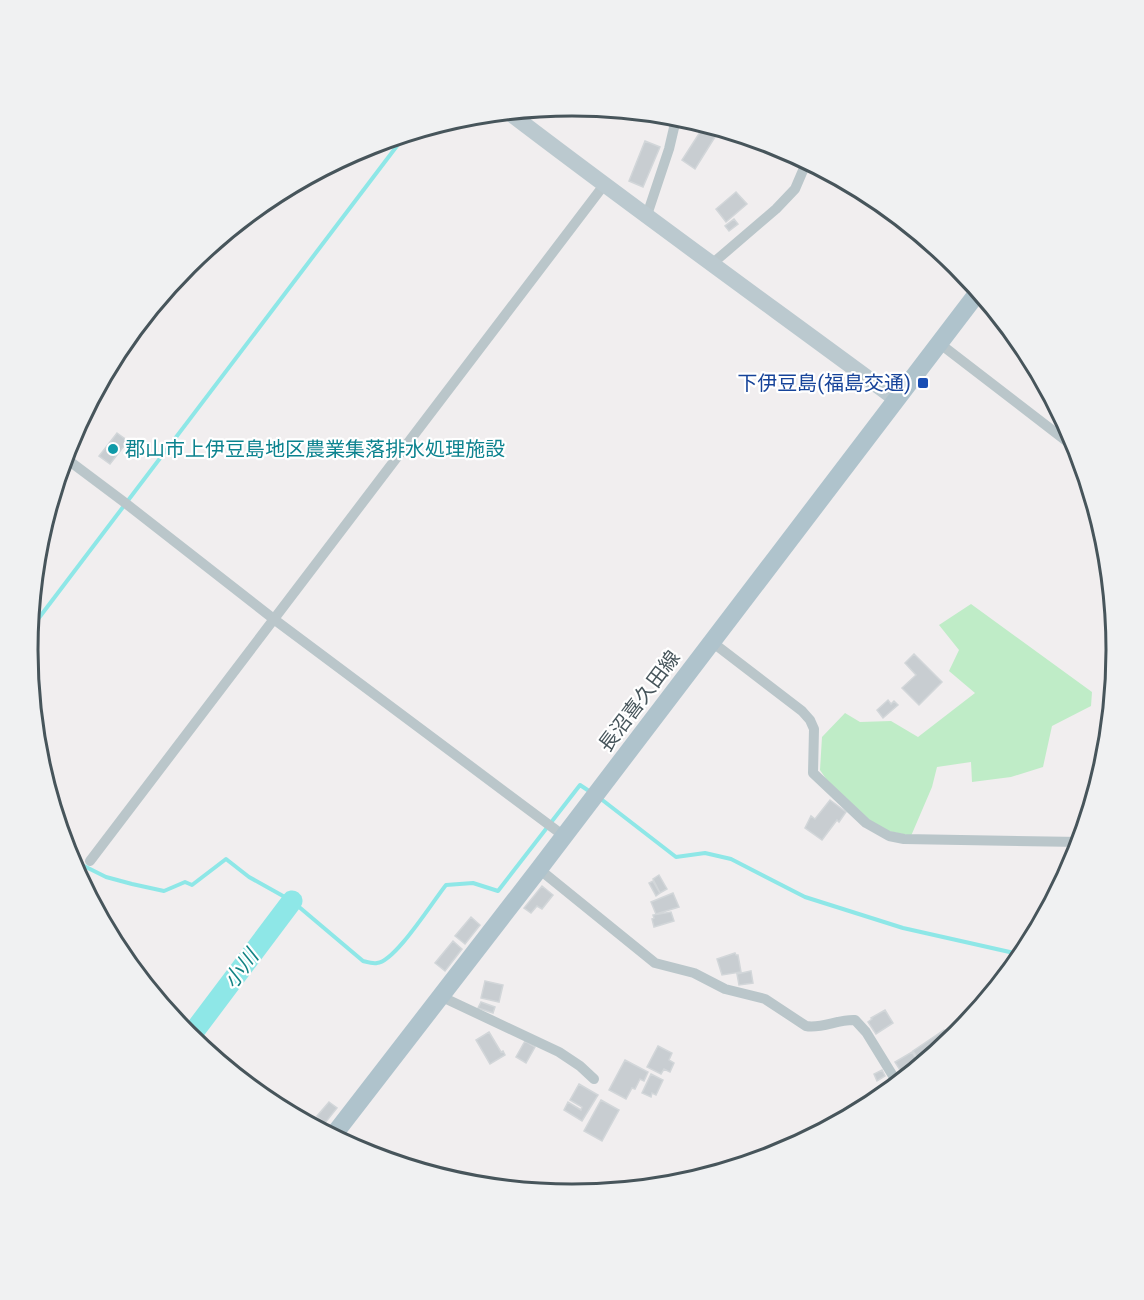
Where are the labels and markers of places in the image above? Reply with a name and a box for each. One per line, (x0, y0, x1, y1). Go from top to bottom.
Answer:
place label: 下伊豆島(福島交通) (737, 371, 911, 395)
marker: 下伊豆島(福島交通) (916, 376, 930, 390)
place label: 郡山市上伊豆島地区農業集落排水処理施設 (125, 437, 505, 461)
marker: 郡山市上伊豆島地区農業集落排水処理施設 (106, 442, 120, 456)

